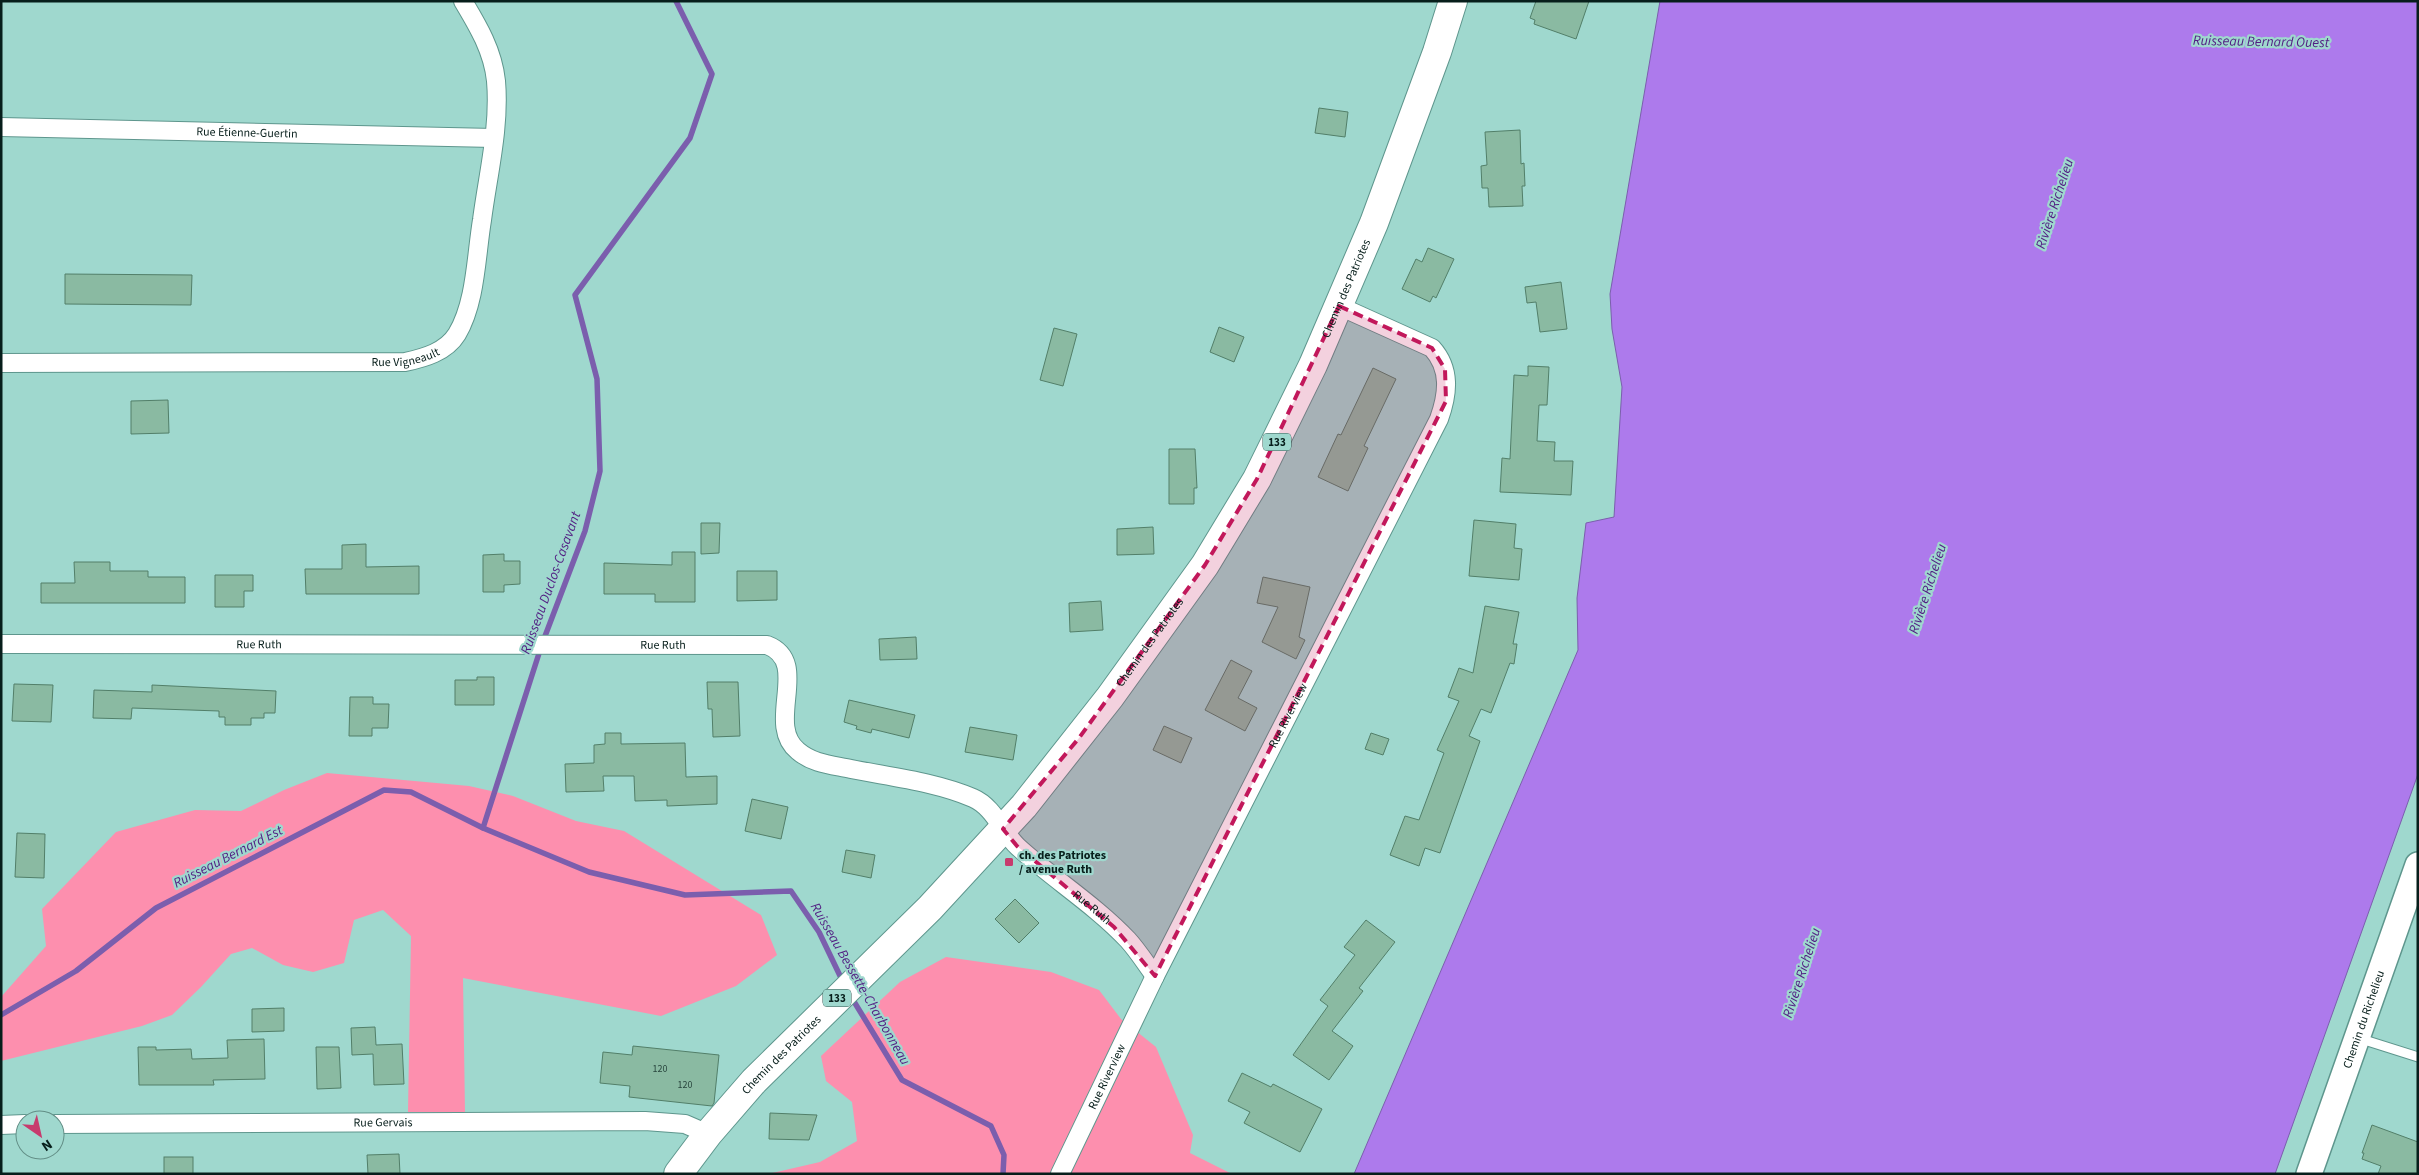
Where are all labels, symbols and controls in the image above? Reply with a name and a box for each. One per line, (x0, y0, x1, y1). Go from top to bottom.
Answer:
water label: Ruisseau Bernard Ouest (2193, 31, 2330, 53)
street label: Rue Étienne-Guertin (196, 123, 298, 142)
water label: Rivière Richelieu (2031, 156, 2079, 252)
street label: Chemin des Patriotes (1317, 236, 1375, 340)
street label: Rue Vigneault (371, 343, 443, 371)
road number: 133 (1263, 434, 1291, 451)
water label: Ruisseau Duclos-Casavant (516, 509, 586, 657)
water label: Rivière Richelieu (1904, 541, 1952, 637)
street label: Chemin des Patriotes (1112, 594, 1187, 690)
street label: Rue Ruth (236, 636, 282, 653)
street label: Rue Ruth (640, 636, 686, 653)
street label: Rue Riverview (1264, 680, 1312, 751)
water label: Ruisseau Bernard Est (170, 821, 287, 893)
place label: ch. des Patriotes / avenue Ruth (1019, 847, 1106, 878)
marker: ch. des Patriotes / avenue Ruth (1003, 856, 1015, 868)
street label: Rue Ruth (1069, 886, 1115, 928)
water label: Ruisseau Bessette-Charbonneau (805, 899, 915, 1069)
water label: Rivière Richelieu (1778, 925, 1826, 1021)
street label: Chemin du Richelieu (2338, 968, 2389, 1071)
road number: 133 (823, 990, 851, 1006)
street label: Chemin des Patriotes (738, 1011, 825, 1098)
street label: Rue Riverview (1084, 1041, 1130, 1112)
house number: 120 (653, 1062, 667, 1076)
house number: 120 (678, 1078, 692, 1092)
north arrow (15, 1110, 65, 1160)
street label: Rue Gervais (353, 1114, 413, 1131)
text: N (37, 1134, 56, 1156)

